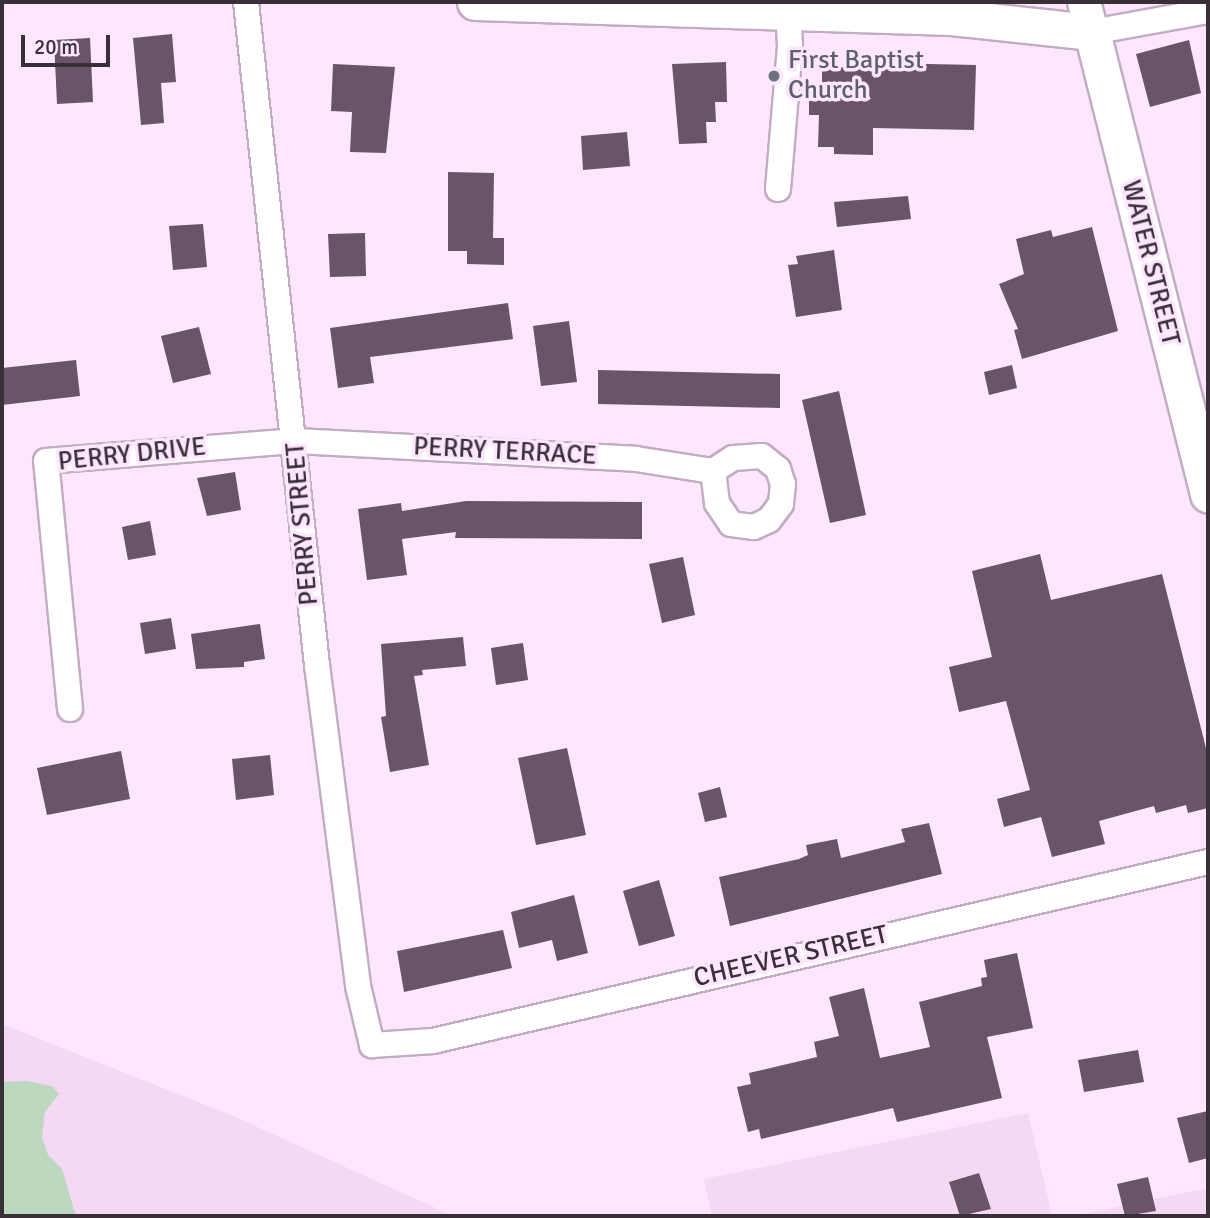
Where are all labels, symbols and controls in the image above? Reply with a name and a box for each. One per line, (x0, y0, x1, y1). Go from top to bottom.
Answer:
scale bar (24, 21, 114, 65)
text: 20 m (34, 34, 78, 60)
place label: First Baptist Church (788, 45, 924, 106)
marker: First Baptist Church (766, 68, 782, 84)
street label: WATER STREET (1114, 177, 1186, 349)
street label: PERRY DRIVE (56, 432, 208, 478)
street label: PERRY TERRACE (413, 432, 597, 472)
street label: PERRY STREET (280, 441, 326, 607)
street label: CHEEVER STREET (691, 920, 891, 994)

